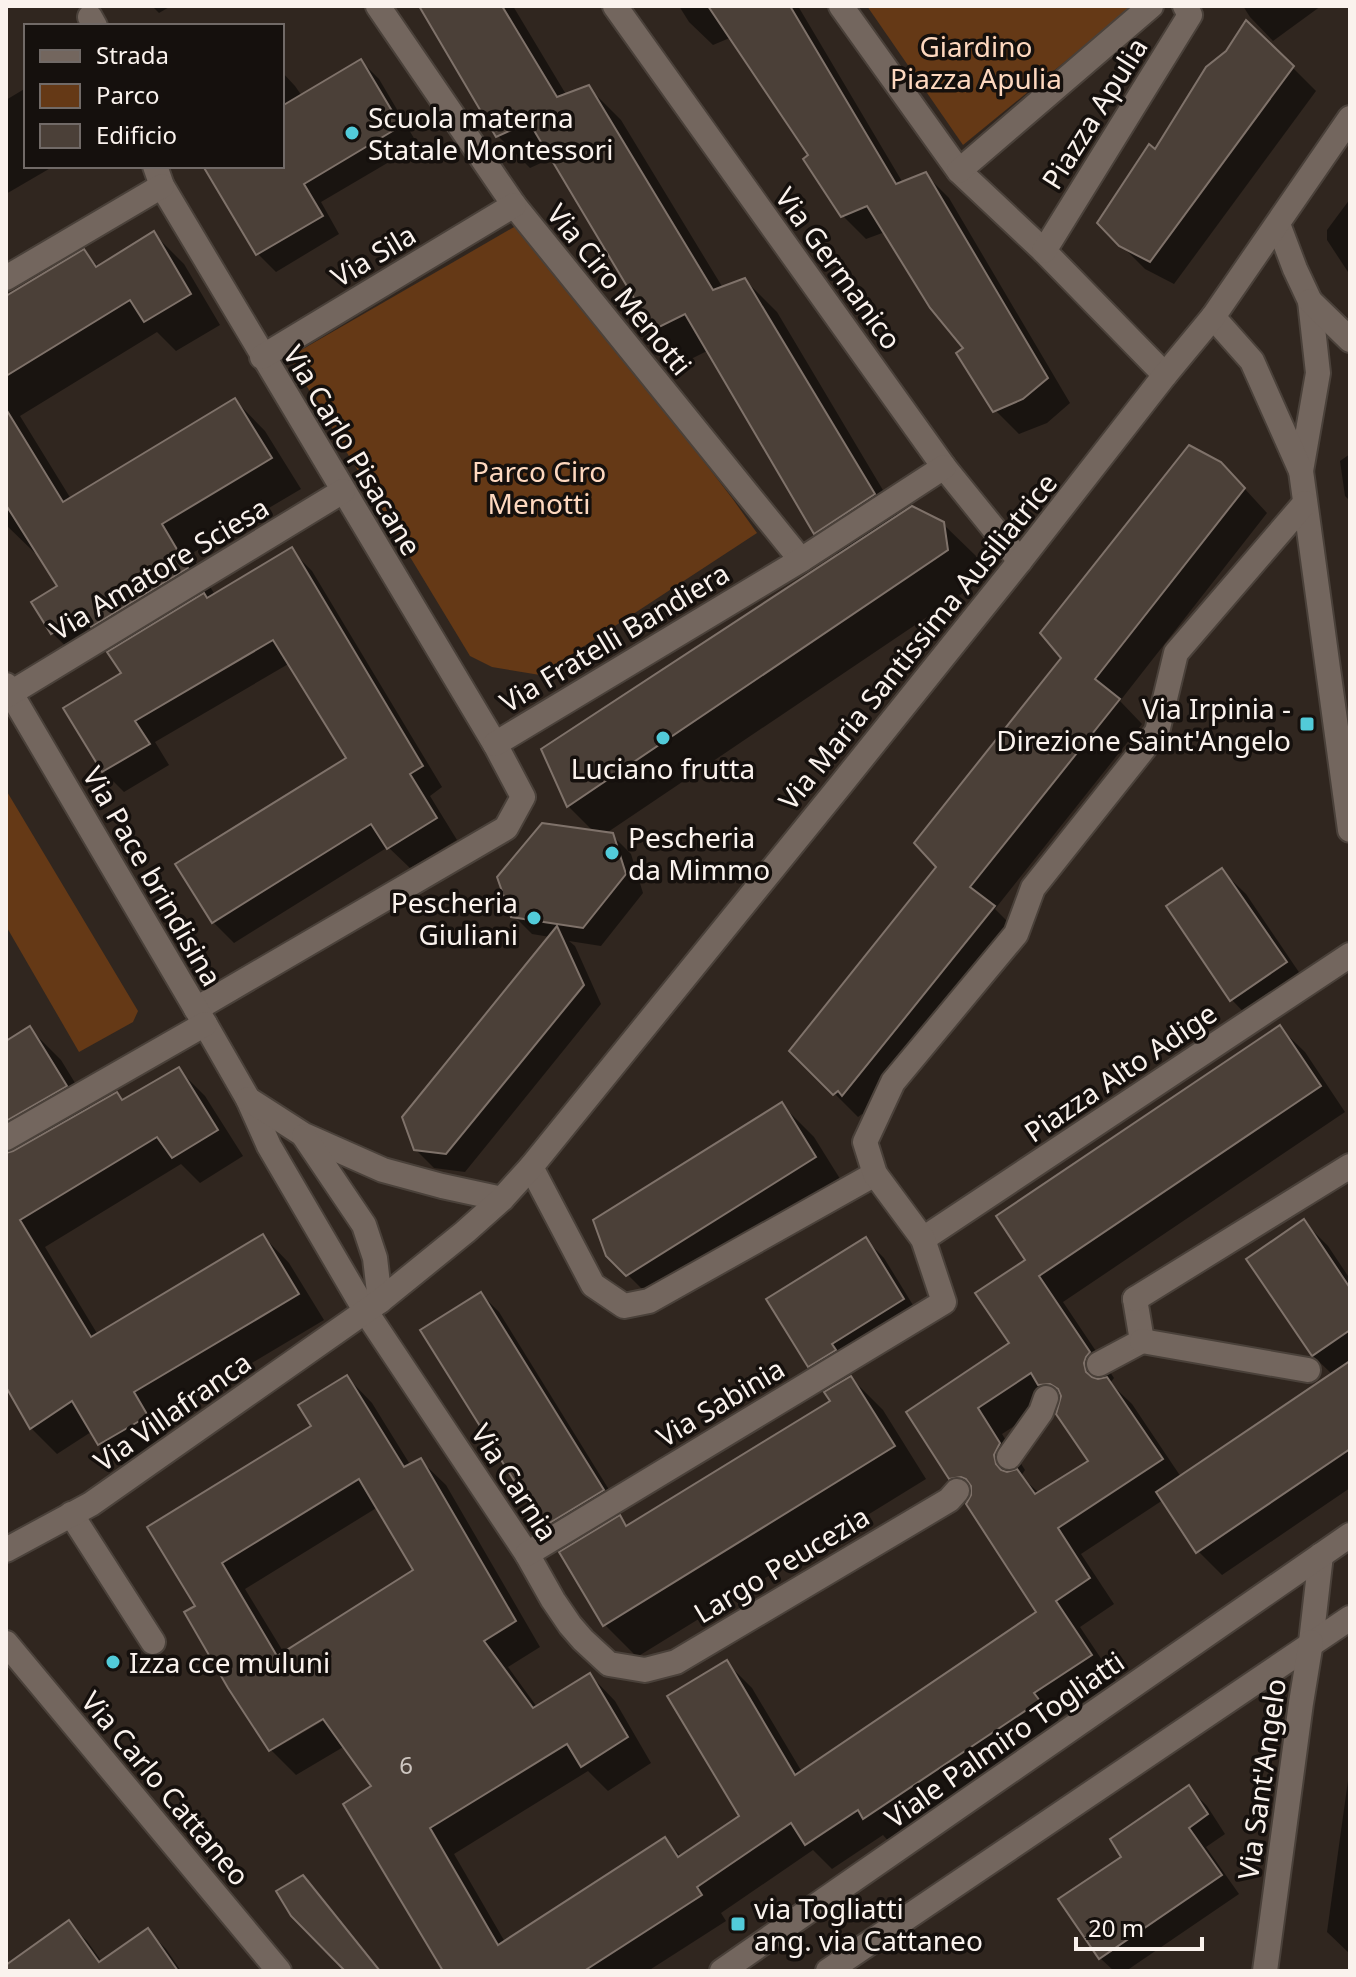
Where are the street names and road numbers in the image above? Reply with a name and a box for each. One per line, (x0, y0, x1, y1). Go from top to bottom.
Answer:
street label: Piazza Apulia (1032, 30, 1156, 196)
street label: Via Germanico (767, 179, 911, 357)
street label: Via Ciro Menotti (539, 195, 701, 383)
street label: Via Sila (324, 215, 422, 295)
street label: Via Carlo Pisacane (275, 338, 431, 562)
street label: Via Maria Santissima Ausiliatrice (769, 465, 1065, 817)
street label: Via Amatore Sciesa (43, 488, 275, 648)
street label: Via Fratelli Bandiera (492, 553, 736, 721)
street label: Via Pace brindisina (75, 759, 231, 993)
street label: Piazza Alto Adige (1017, 994, 1223, 1150)
street label: Via Villafranca (86, 1343, 258, 1479)
street label: Via Sabinia (649, 1349, 791, 1455)
street label: Via Carnia (463, 1416, 567, 1548)
street label: Largo Peucezia (686, 1497, 876, 1631)
street label: Viale Palmiro Togliatti (877, 1642, 1131, 1836)
street label: Via Sant'Angelo (1228, 1676, 1294, 1882)
street label: Via Carlo Cattaneo (73, 1683, 259, 1893)

